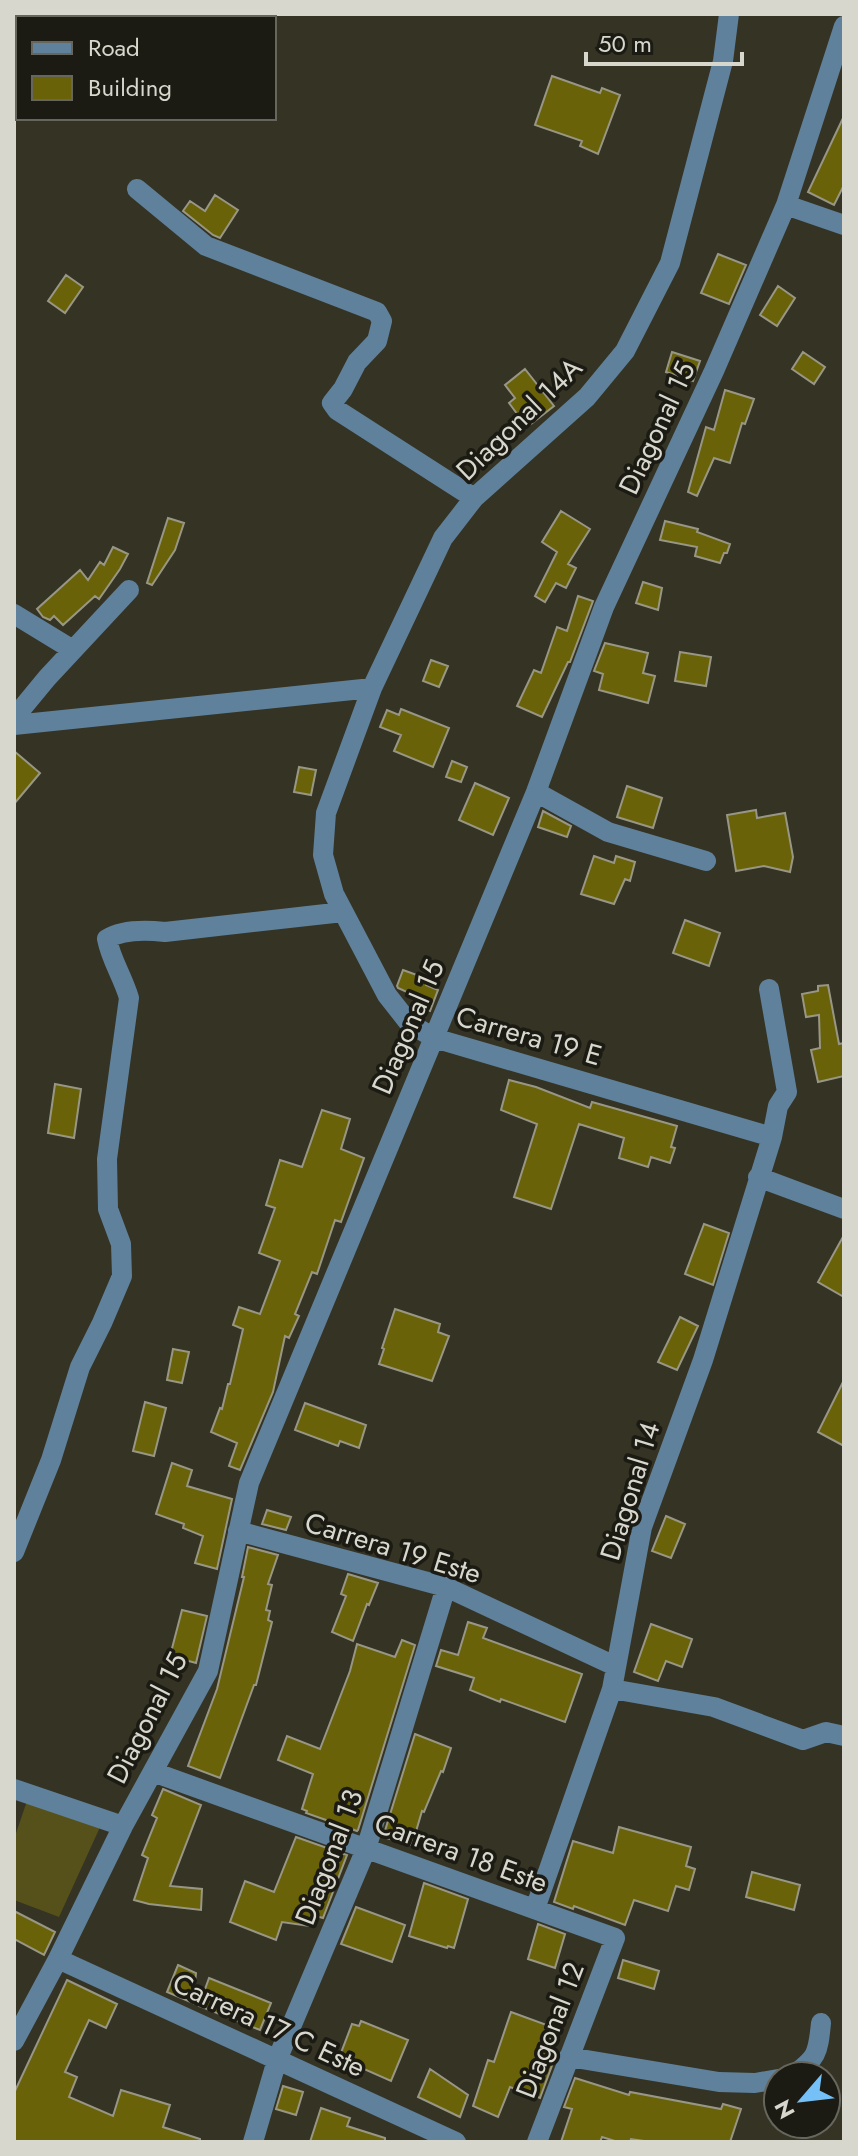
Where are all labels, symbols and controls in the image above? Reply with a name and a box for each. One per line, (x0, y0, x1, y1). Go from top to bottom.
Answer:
legend (16, 16, 276, 120)
scale bar (586, 16, 742, 66)
text: 50 m (598, 26, 652, 61)
text: Road (88, 30, 140, 65)
text: Building (88, 70, 172, 105)
street label: Diagonal 14A (447, 348, 592, 490)
street label: Diagonal 15 (608, 355, 706, 501)
street label: Diagonal 15 (361, 953, 455, 1101)
street label: Carrera 19 E (451, 996, 607, 1076)
street label: Diagonal 14 (589, 1417, 671, 1565)
street label: Carrera 19 Este (300, 1502, 486, 1594)
street label: Diagonal 15 (96, 1645, 198, 1791)
street label: Diagonal 13 (284, 1783, 374, 1931)
street label: Carrera 18 Este (369, 1803, 553, 1903)
street label: Diagonal 12 (505, 1956, 595, 2104)
street label: Carrera 17 C Este (166, 1962, 372, 2088)
north arrow (762, 2060, 842, 2140)
text: N (766, 2094, 803, 2125)

